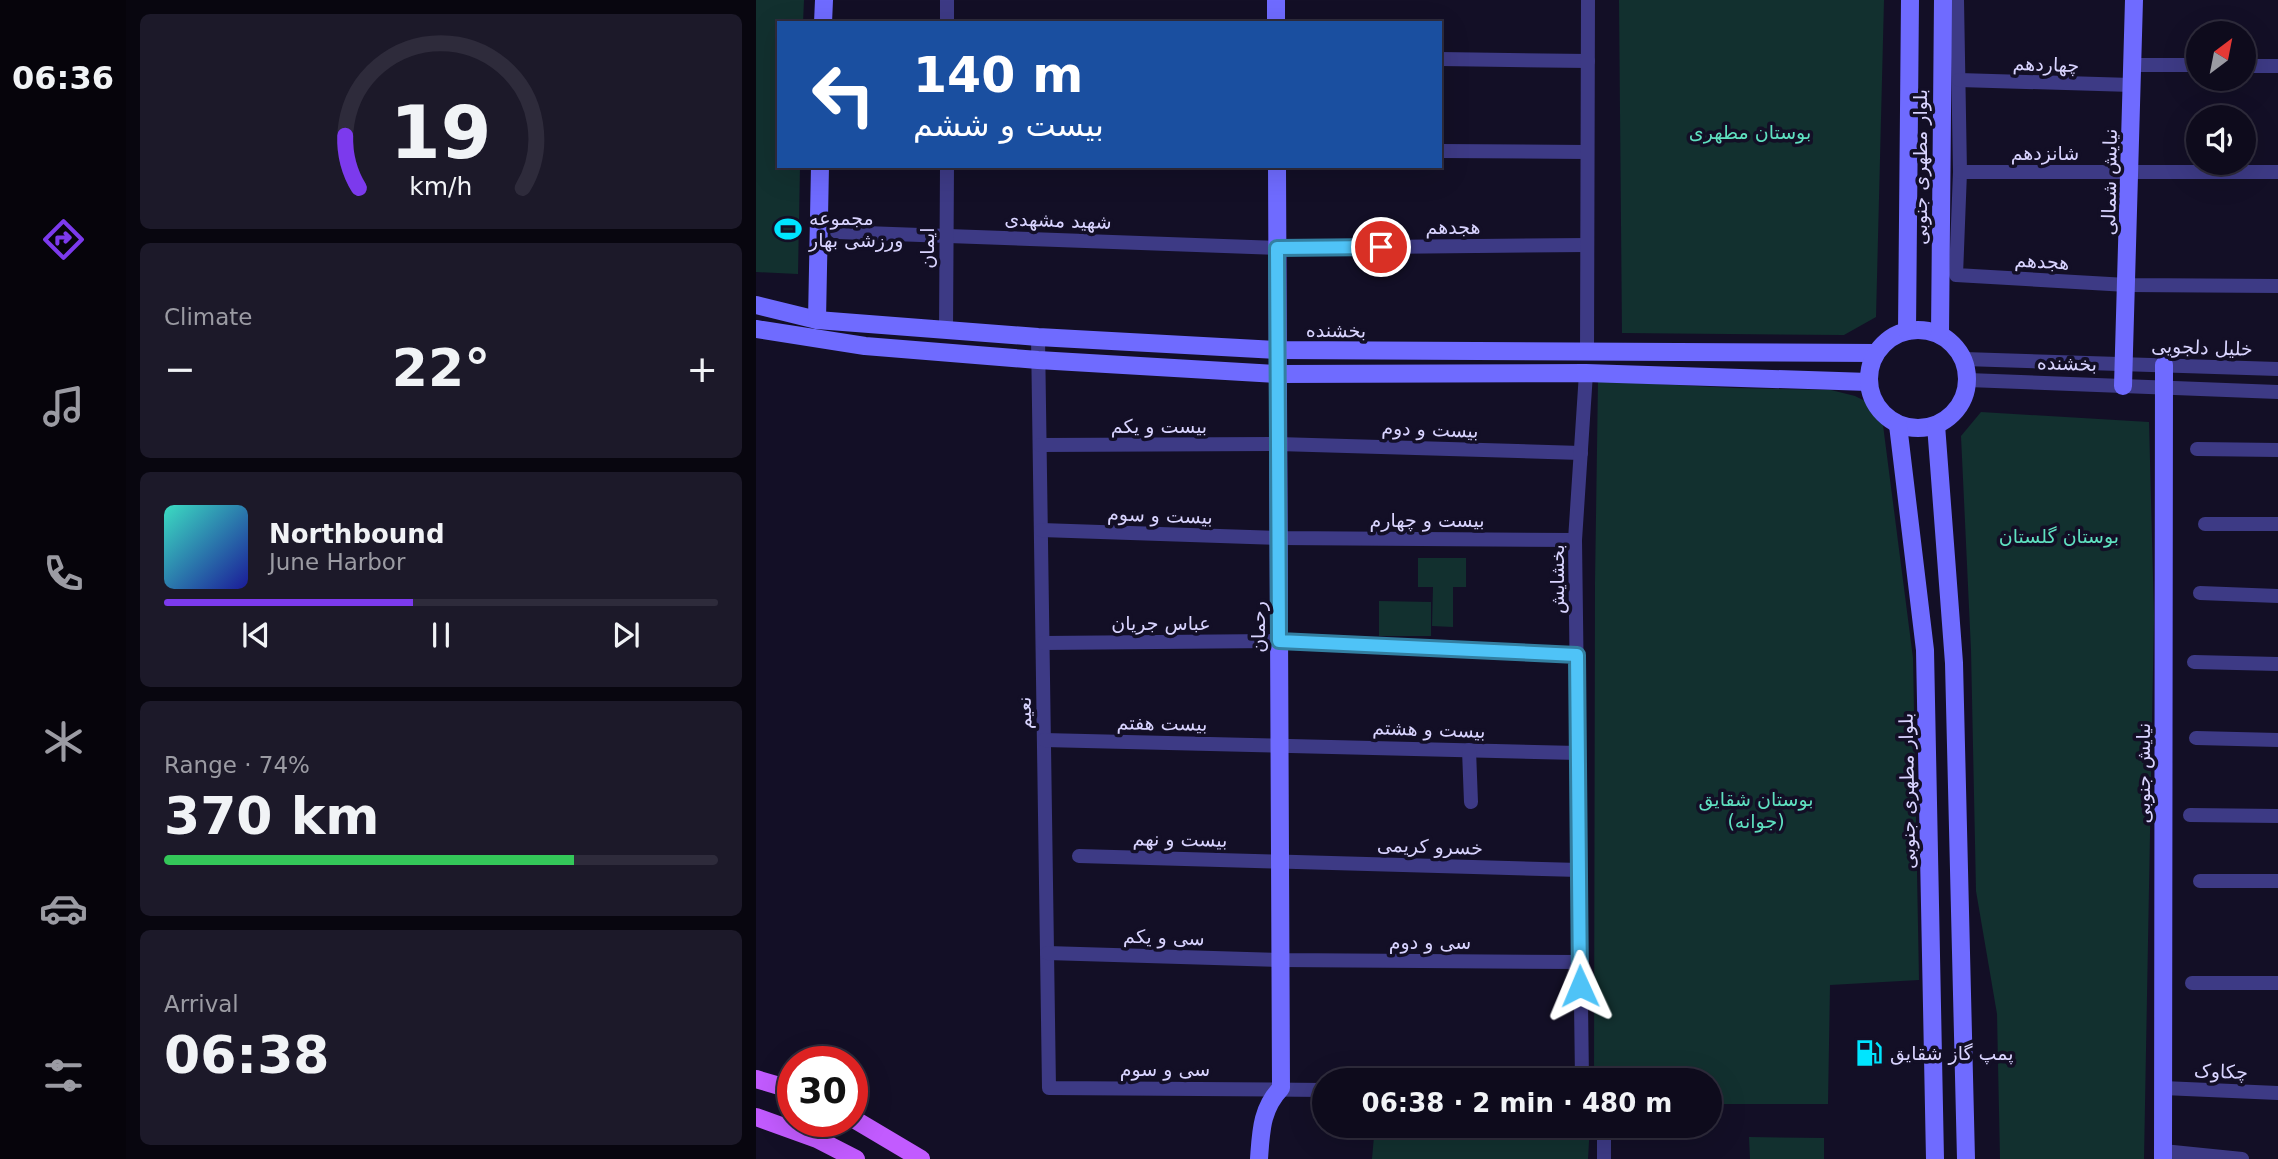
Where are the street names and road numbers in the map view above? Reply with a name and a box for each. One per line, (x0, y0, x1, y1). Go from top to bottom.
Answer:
street label: چهاردهم (2012, 52, 2080, 77)
street label: بلوار مطهری جنوبی (1909, 89, 1932, 245)
street label: نیایش شمالی (2097, 128, 2122, 236)
street label: شانزدهم (2011, 142, 2079, 165)
street label: شهید مشهدی (1004, 207, 1112, 234)
street label: هجدهم (1426, 216, 1480, 239)
street label: ایمان (916, 227, 938, 269)
street label: هجدهم (2014, 249, 2070, 274)
street label: بخشنده (1306, 318, 1366, 342)
street label: خلیل دلجویی (2151, 334, 2253, 361)
street label: بخشنده (2037, 351, 2097, 375)
street label: بیست و یکم (1111, 415, 1207, 438)
street label: بیست و دوم (1381, 416, 1479, 443)
street label: بیست و سوم (1107, 502, 1213, 529)
street label: بیست و چهارم (1369, 509, 1485, 532)
street label: بخشایش (1546, 544, 1569, 614)
street label: رحمان (1247, 601, 1270, 653)
street label: عباس جریان (1111, 612, 1211, 635)
street label: نعیم (1013, 696, 1036, 730)
street label: بیست هفتم (1116, 711, 1208, 736)
street label: بلوار مطهری جنوبی (1895, 713, 1920, 869)
street label: بیست و هشتم (1372, 716, 1486, 743)
street label: نیایش جنوبی (2132, 723, 2155, 823)
street label: بیست و نهم (1133, 827, 1227, 852)
street label: خسرو کریمی (1377, 833, 1483, 860)
street label: سی و یکم (1123, 925, 1205, 950)
street label: سی و دوم (1389, 931, 1471, 954)
street label: سی و سوم (1120, 1058, 1210, 1081)
street label: چکاوک (2193, 1059, 2248, 1084)

